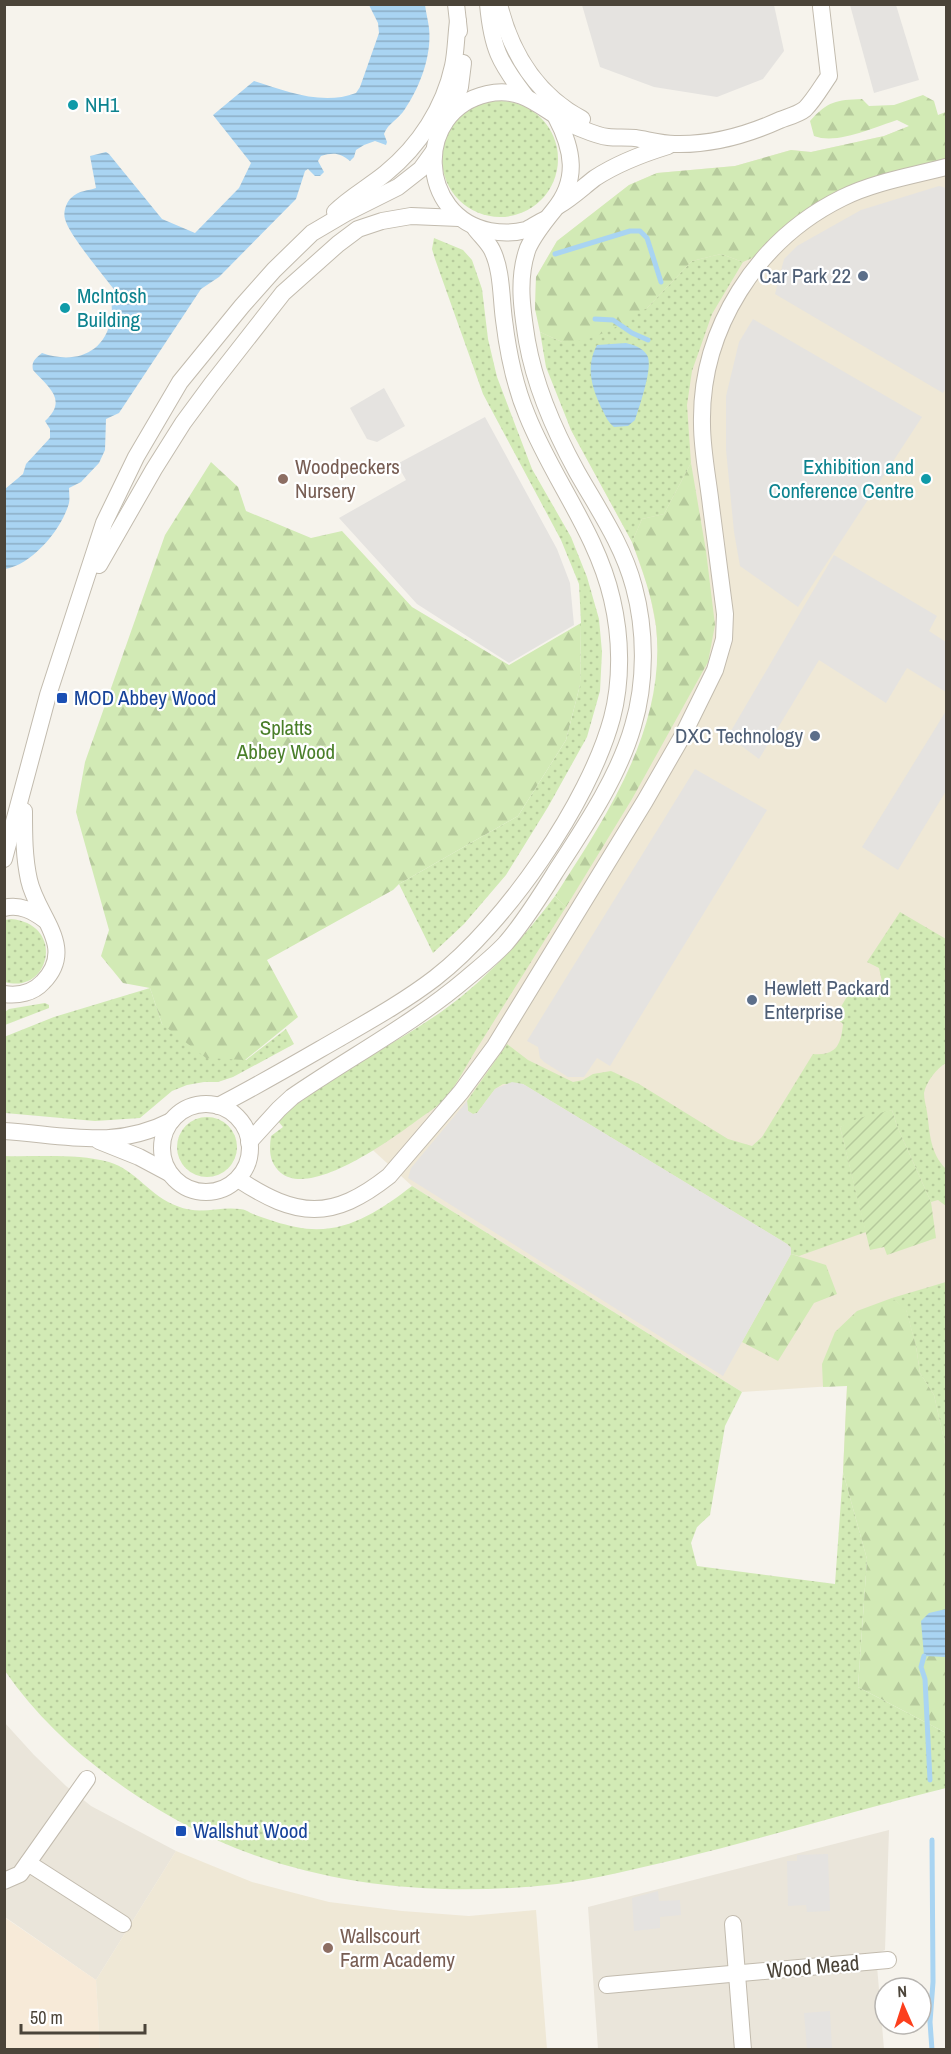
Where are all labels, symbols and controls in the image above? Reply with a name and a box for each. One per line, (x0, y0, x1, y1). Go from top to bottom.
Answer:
place label: NH1 (85, 90, 120, 119)
marker: NH1 (66, 98, 80, 112)
place label: Car Park 22 (759, 261, 851, 290)
marker: Car Park 22 (856, 269, 870, 283)
place label: McIntosh Building (77, 281, 147, 334)
marker: McIntosh Building (58, 301, 72, 315)
place label: Woodpeckers Nursery (295, 452, 400, 505)
place label: Exhibition and Conference Centre (769, 452, 914, 505)
marker: Woodpeckers Nursery (276, 472, 290, 486)
marker: Exhibition and Conference Centre (919, 472, 933, 486)
place label: MOD Abbey Wood (74, 683, 216, 712)
marker: MOD Abbey Wood (55, 691, 69, 705)
park label: Splatts Abbey Wood (236, 713, 335, 766)
place label: DXC Technology (675, 721, 803, 750)
marker: DXC Technology (808, 729, 822, 743)
place label: Hewlett Packard Enterprise (764, 973, 889, 1026)
marker: Hewlett Packard Enterprise (745, 993, 759, 1007)
place label: Wallshut Wood (193, 1816, 308, 1845)
marker: Wallshut Wood (174, 1824, 188, 1838)
place label: Wallscourt Farm Academy (340, 1921, 455, 1974)
marker: Wallscourt Farm Academy (321, 1941, 335, 1955)
street label: Wood Mead (766, 1948, 860, 1985)
north arrow (873, 1976, 933, 2036)
text: N (897, 1980, 908, 2002)
scale bar (21, 1997, 146, 2035)
text: 50 m (30, 2005, 63, 2030)

